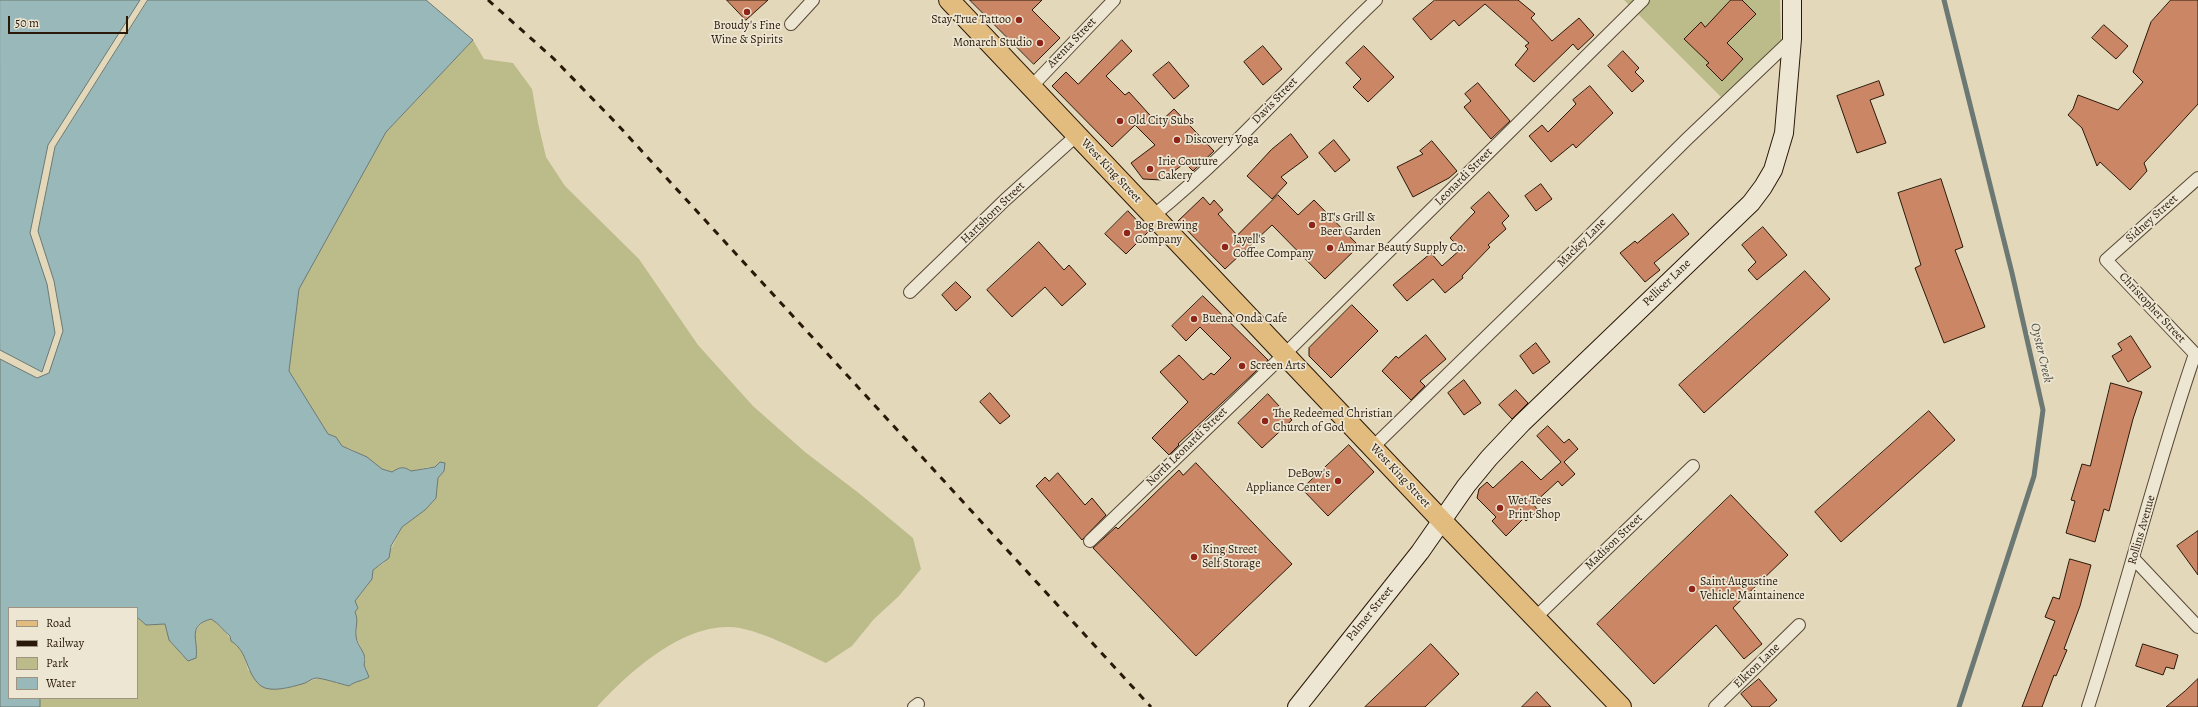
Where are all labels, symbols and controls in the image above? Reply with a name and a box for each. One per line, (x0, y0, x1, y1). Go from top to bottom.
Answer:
marker: Broudy's Fine Wine & Spirits (742, 7, 752, 17)
scale bar (10, 8, 130, 34)
place label: Stay True Tattoo (931, 13, 1011, 27)
text: 50 m (15, 15, 39, 31)
marker: Stay True Tattoo (1014, 15, 1024, 25)
street label: Arenta Street (1044, 15, 1100, 71)
place label: Broudy's Fine Wine & Spirits (711, 19, 783, 47)
place label: Monarch Studio (953, 36, 1032, 50)
marker: Monarch Studio (1035, 38, 1045, 48)
street label: Davis Street (1249, 75, 1301, 127)
place label: Old City Subs (1128, 114, 1194, 128)
marker: Old City Subs (1115, 116, 1125, 126)
place label: Discovery Yoga (1185, 133, 1259, 147)
marker: Discovery Yoga (1172, 135, 1182, 145)
street label: West King Street (1078, 136, 1144, 206)
street label: Leonardi Street (1432, 145, 1496, 209)
place label: Irie Couture Cakery (1158, 155, 1218, 183)
marker: Irie Couture Cakery (1145, 164, 1155, 174)
street label: Hartshorn Street (958, 179, 1028, 247)
street label: Sidney Street (2123, 192, 2181, 246)
place label: BT's Grill & Beer Garden (1320, 211, 1381, 239)
street label: Mackey Lane (1555, 216, 1609, 270)
place label: Bog Brewing Company (1135, 219, 1198, 247)
marker: BT's Grill & Beer Garden (1307, 220, 1317, 230)
marker: Bog Brewing Company (1122, 228, 1132, 238)
place label: Jayell's Coffee Company (1233, 233, 1314, 261)
place label: Ammar Beauty Supply Co. (1338, 241, 1466, 255)
marker: Jayell's Coffee Company (1220, 242, 1230, 252)
marker: Ammar Beauty Supply Co. (1325, 243, 1335, 253)
street label: Pellicer Lane (1640, 256, 1694, 310)
street label: Christopher Street (2116, 270, 2188, 346)
place label: Buena Onda Cafe (1202, 312, 1287, 326)
marker: Buena Onda Cafe (1189, 314, 1199, 324)
water label: Oyster Creek (2027, 322, 2055, 384)
place label: Screen Arts (1250, 359, 1306, 373)
marker: Screen Arts (1237, 361, 1247, 371)
street label: North Leonardi Street (1143, 404, 1231, 490)
place label: The Redeemed Christian Church of God (1273, 407, 1393, 435)
marker: The Redeemed Christian Church of God (1260, 416, 1270, 426)
street label: West King Street (1367, 441, 1433, 511)
place label: DeBow's Appliance Center (1246, 467, 1330, 495)
marker: DeBow's Appliance Center (1333, 476, 1343, 486)
place label: Wet Tees Print Shop (1508, 494, 1560, 522)
street label: Rollins Avenue (2125, 494, 2159, 566)
marker: Wet Tees Print Shop (1495, 503, 1505, 513)
street label: Madison Street (1582, 511, 1646, 573)
place label: King Street Self Storage (1202, 543, 1261, 571)
marker: King Street Self Storage (1189, 552, 1199, 562)
place label: Saint Augustine Vehicle Maintainence (1700, 575, 1805, 603)
street label: Palmer Street (1343, 584, 1397, 644)
marker: Saint Augustine Vehicle Maintainence (1687, 584, 1697, 594)
legend (8, 607, 138, 699)
text: Road (46, 615, 71, 631)
text: Railway (46, 635, 84, 651)
street label: Elkton Lane (1731, 641, 1783, 691)
text: Park (46, 655, 69, 671)
text: Water (46, 675, 76, 691)

